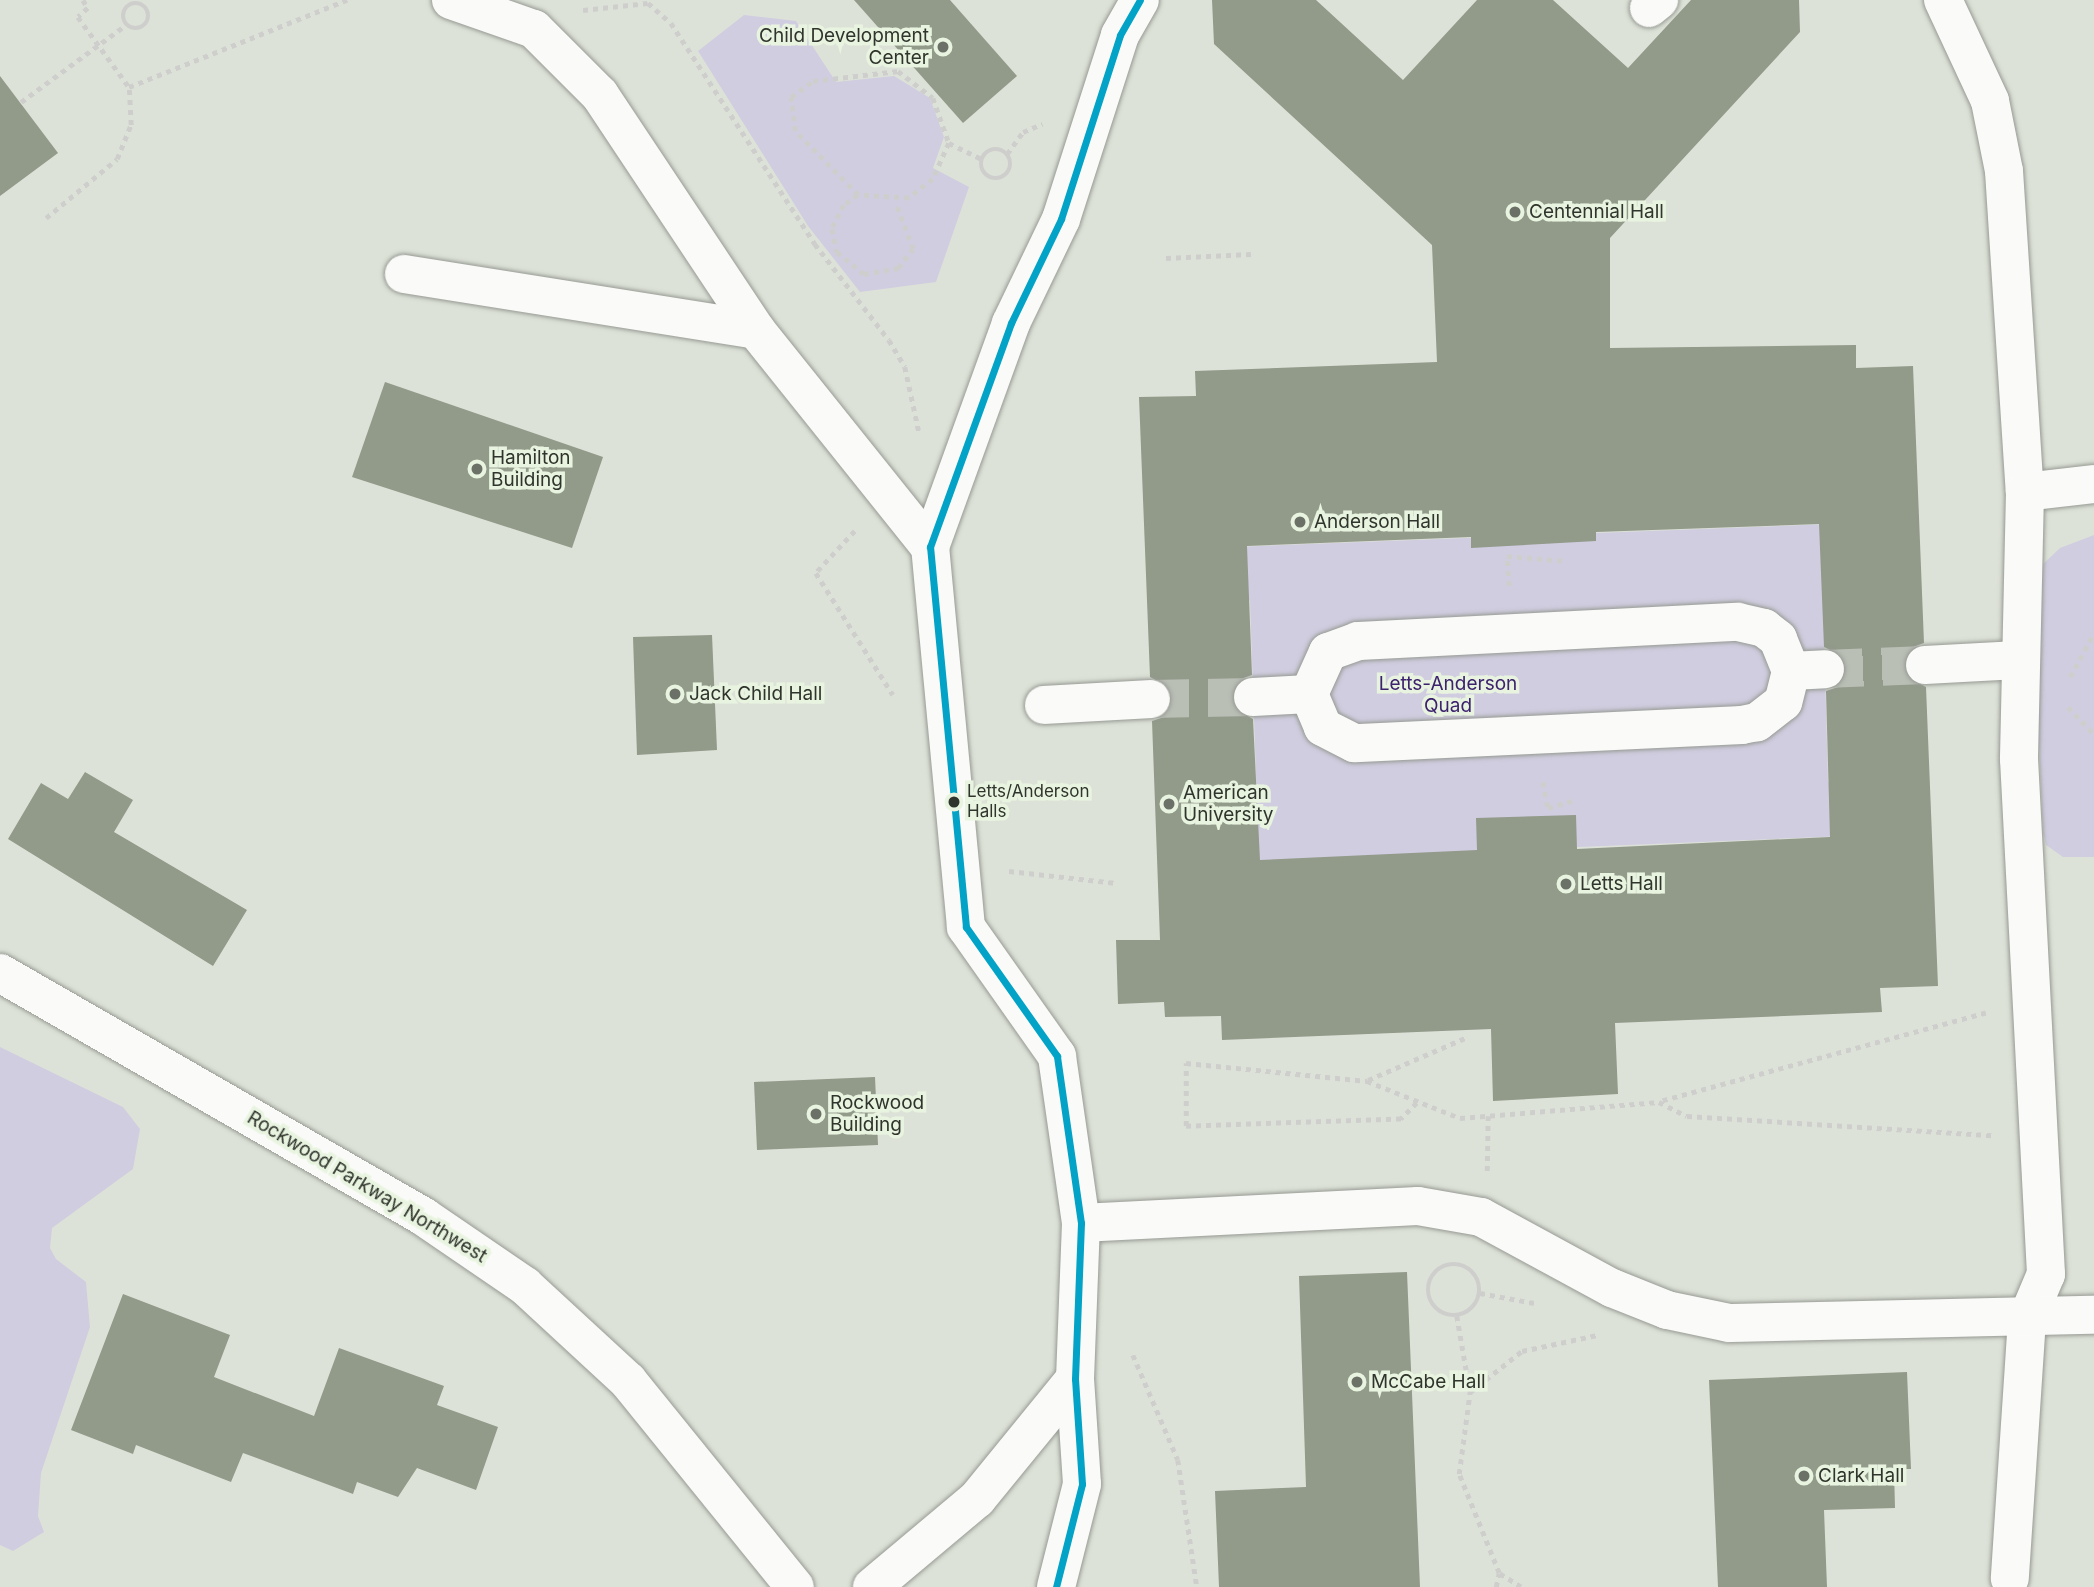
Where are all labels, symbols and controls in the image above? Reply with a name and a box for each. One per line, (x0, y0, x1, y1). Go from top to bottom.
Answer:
place label: Child Development Center (759, 25, 929, 69)
marker: Child Development Center (935, 39, 951, 55)
place label: Centennial Hall (1529, 201, 1664, 223)
marker: Centennial Hall (1507, 204, 1523, 220)
place label: Hamilton Building (491, 447, 571, 491)
marker: Hamilton Building (469, 461, 485, 477)
place label: Anderson Hall (1314, 511, 1440, 533)
marker: Anderson Hall (1292, 514, 1308, 530)
park label: Letts-Anderson Quad (1379, 673, 1517, 717)
place label: Jack Child Hall (689, 683, 822, 705)
marker: Jack Child Hall (667, 686, 683, 702)
place label: Letts/Anderson Halls (967, 782, 1089, 822)
place label: American University (1183, 782, 1273, 826)
marker: Letts/Anderson Halls (947, 795, 961, 809)
marker: American University (1161, 796, 1177, 812)
place label: Letts Hall (1580, 873, 1663, 895)
marker: Letts Hall (1558, 876, 1574, 892)
place label: Rockwood Building (830, 1092, 924, 1136)
street label: Rockwood Parkway Northwest (243, 1106, 491, 1268)
marker: Rockwood Building (808, 1106, 824, 1122)
place label: McCabe Hall (1371, 1371, 1486, 1393)
marker: McCabe Hall (1349, 1374, 1365, 1390)
place label: Clark Hall (1818, 1465, 1904, 1487)
marker: Clark Hall (1796, 1468, 1812, 1484)

